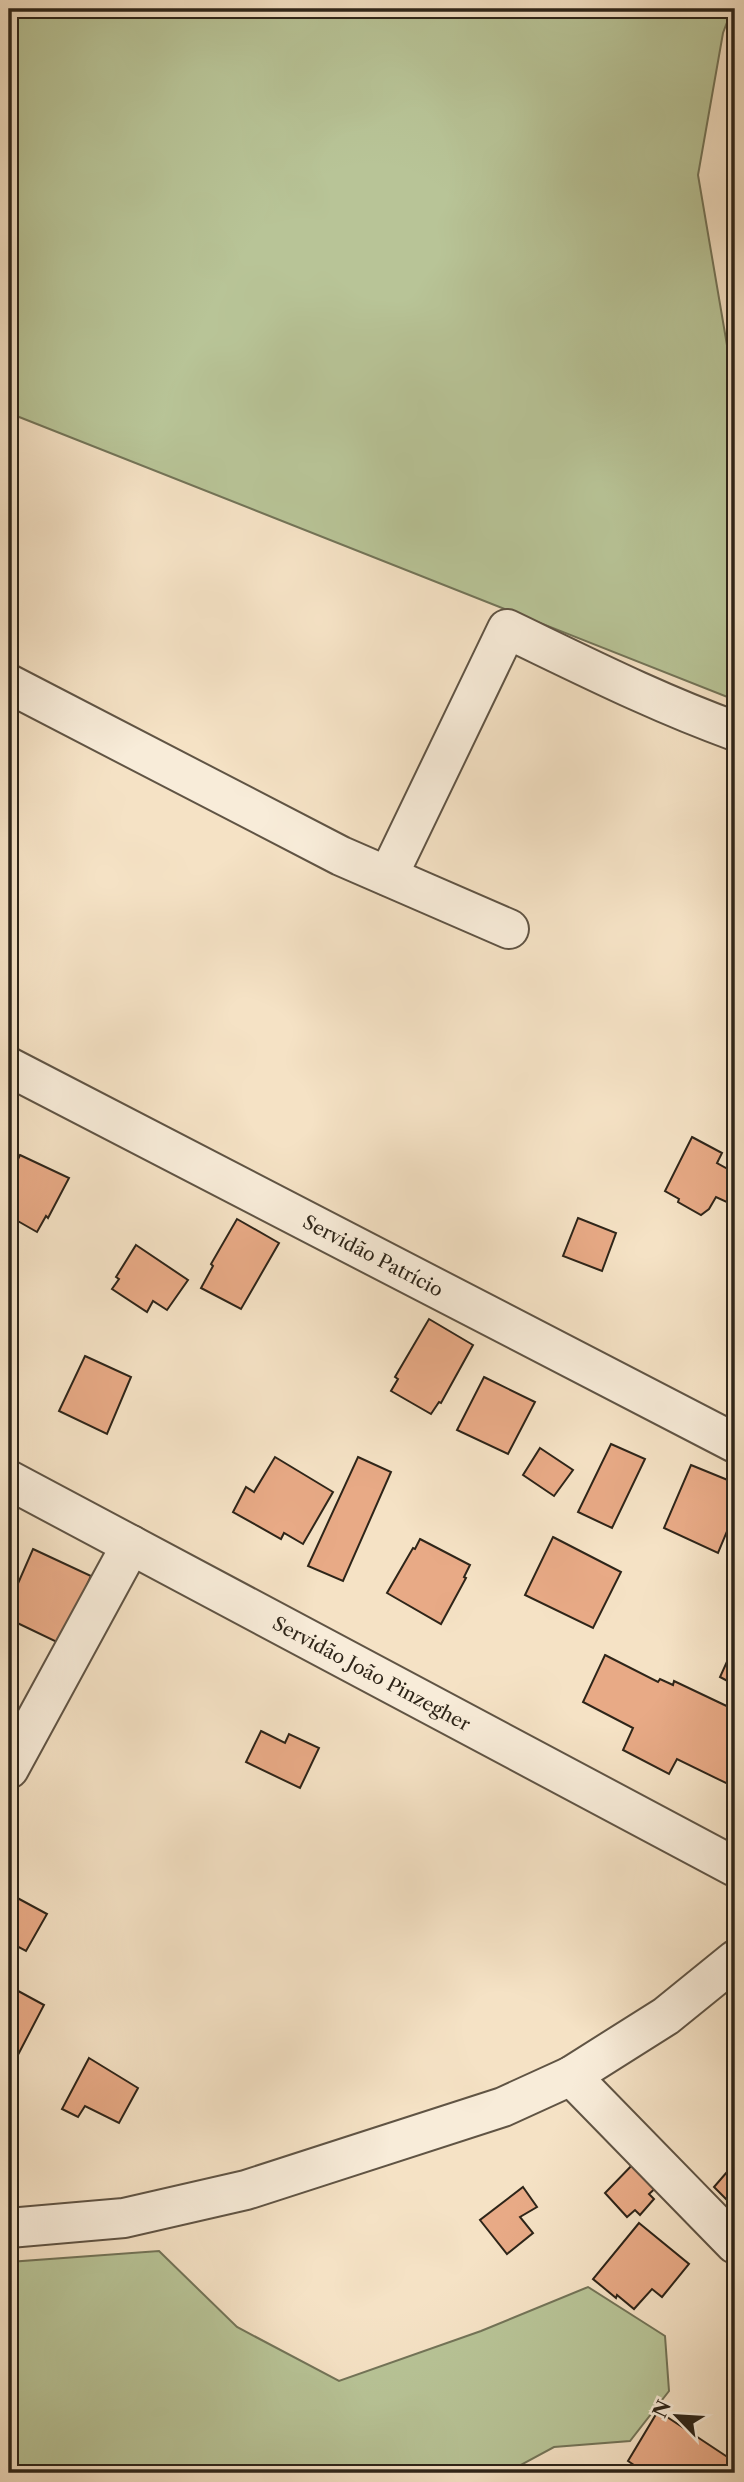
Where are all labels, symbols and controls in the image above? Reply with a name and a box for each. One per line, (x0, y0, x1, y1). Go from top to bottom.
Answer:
street label: Servidão Patrício (299, 1210, 447, 1301)
street label: Servidão João Pinzegher (269, 1611, 474, 1735)
north arrow (642, 2380, 712, 2450)
text: N (648, 2397, 676, 2421)

